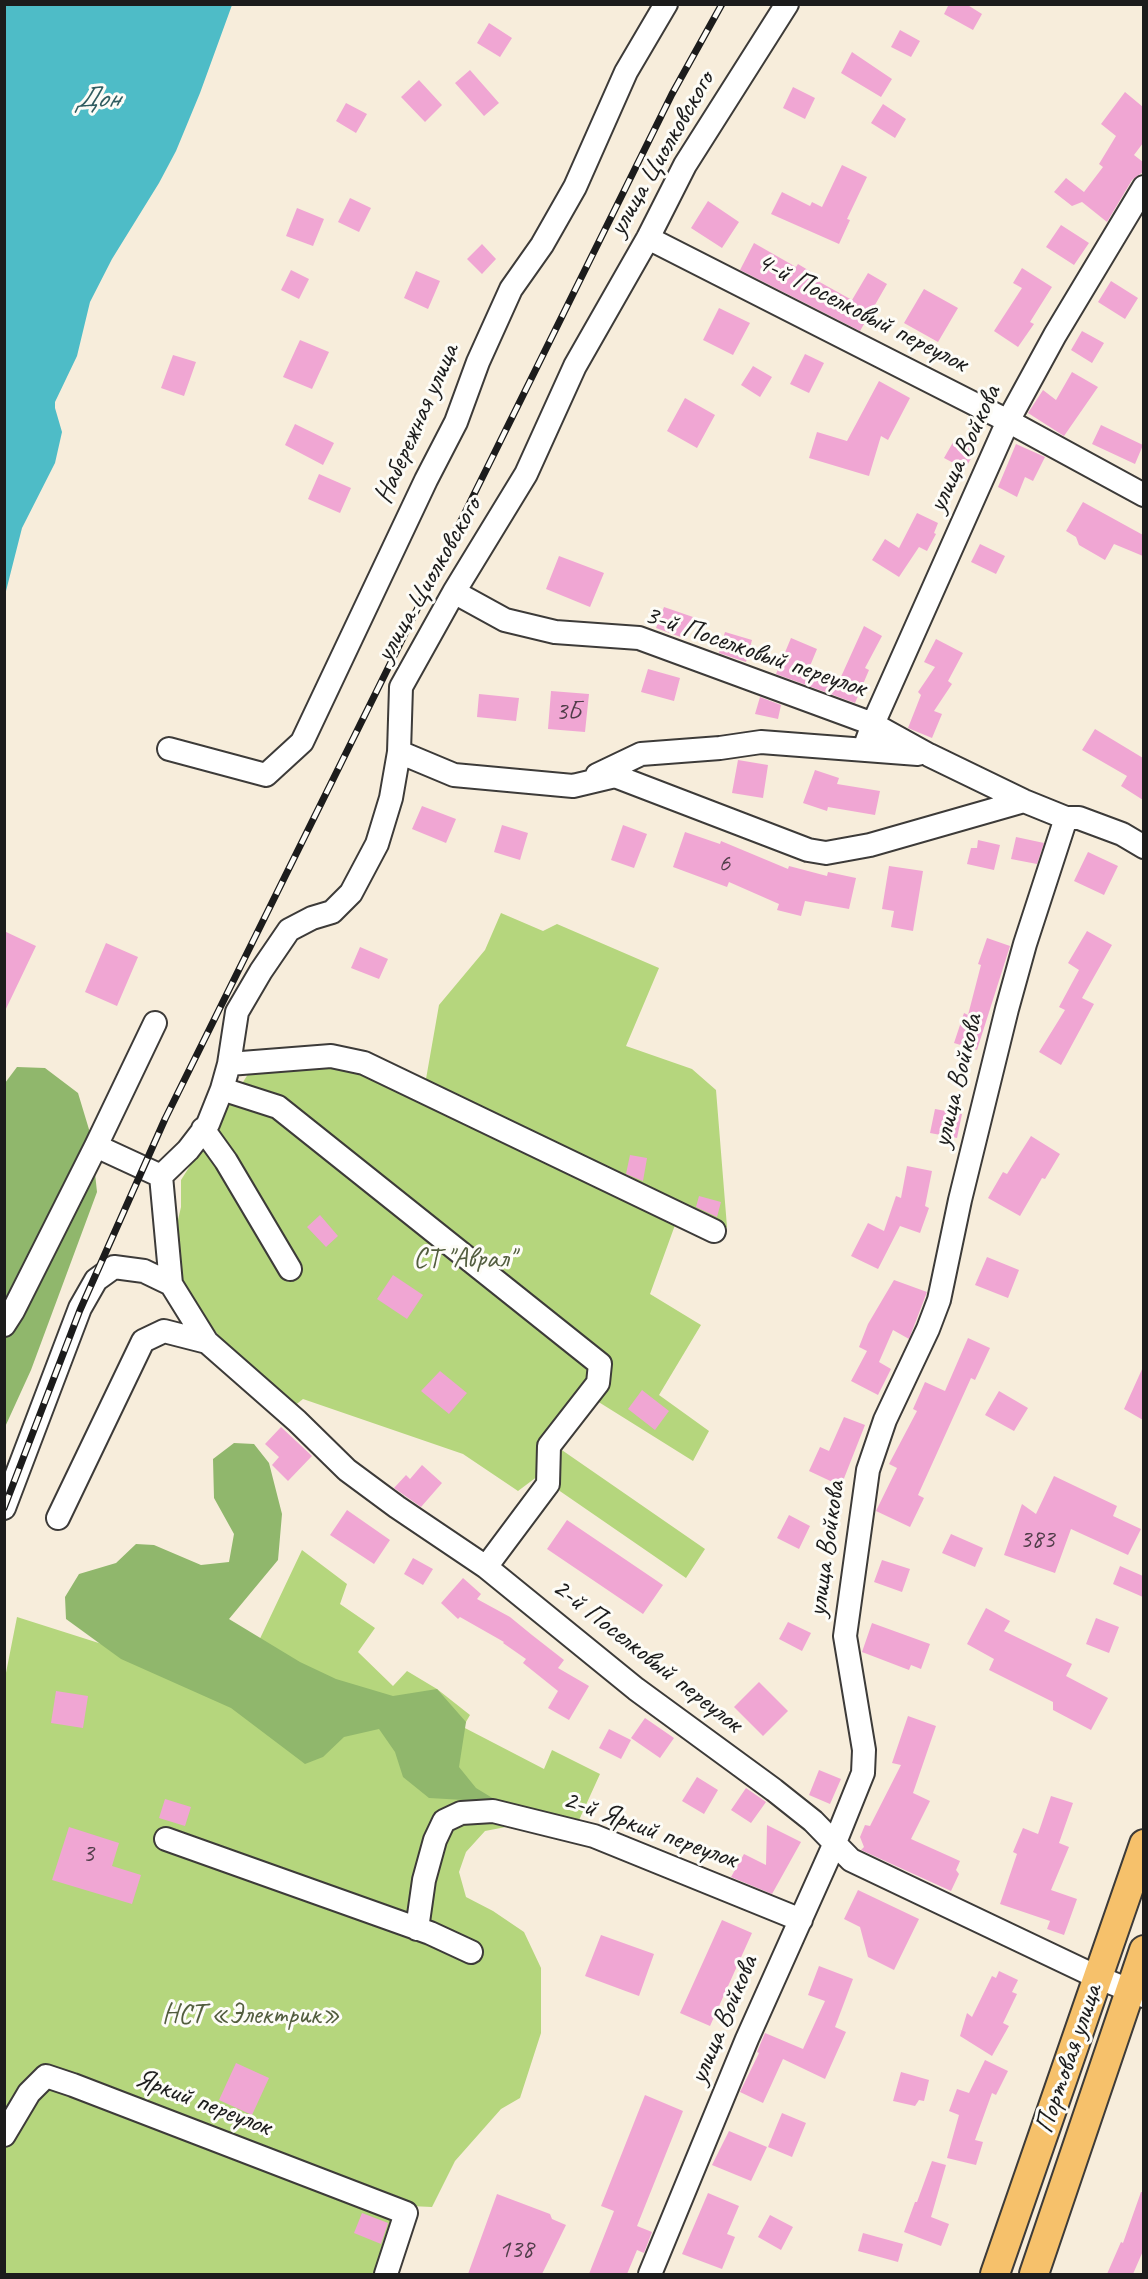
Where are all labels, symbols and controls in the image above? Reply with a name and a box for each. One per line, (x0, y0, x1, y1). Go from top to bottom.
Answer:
street label: улица Циолковского (601, 66, 723, 242)
water label: Дон (75, 81, 119, 117)
street label: 4-й Поселковый переулок (751, 245, 973, 381)
street label: Набережная улица (367, 339, 467, 509)
street label: улица Войкова (921, 380, 1009, 518)
street label: улица Циолковского (368, 492, 490, 668)
street label: 3-й Поселковый переулок (640, 598, 870, 706)
house number: 3Б (556, 696, 580, 728)
house number: 6 (718, 848, 730, 880)
street label: улица Войкова (925, 1011, 991, 1151)
park label: СТ "Аврал" (413, 1243, 515, 1277)
street label: улица Войкова (801, 1479, 853, 1619)
house number: 383 (1019, 1524, 1055, 1556)
street label: 2-й Поселковый переулок (545, 1571, 749, 1741)
street label: 2-й Яркий переулок (558, 1783, 742, 1877)
house number: 3 (82, 1838, 94, 1870)
street label: улица Войкова (682, 1951, 766, 2089)
street label: Портовая улица (1028, 1980, 1110, 2138)
park label: НСТ «Электрик» (162, 1999, 340, 2033)
street label: Яркий переулок (130, 2062, 276, 2144)
house number: 138 (498, 2234, 534, 2266)

